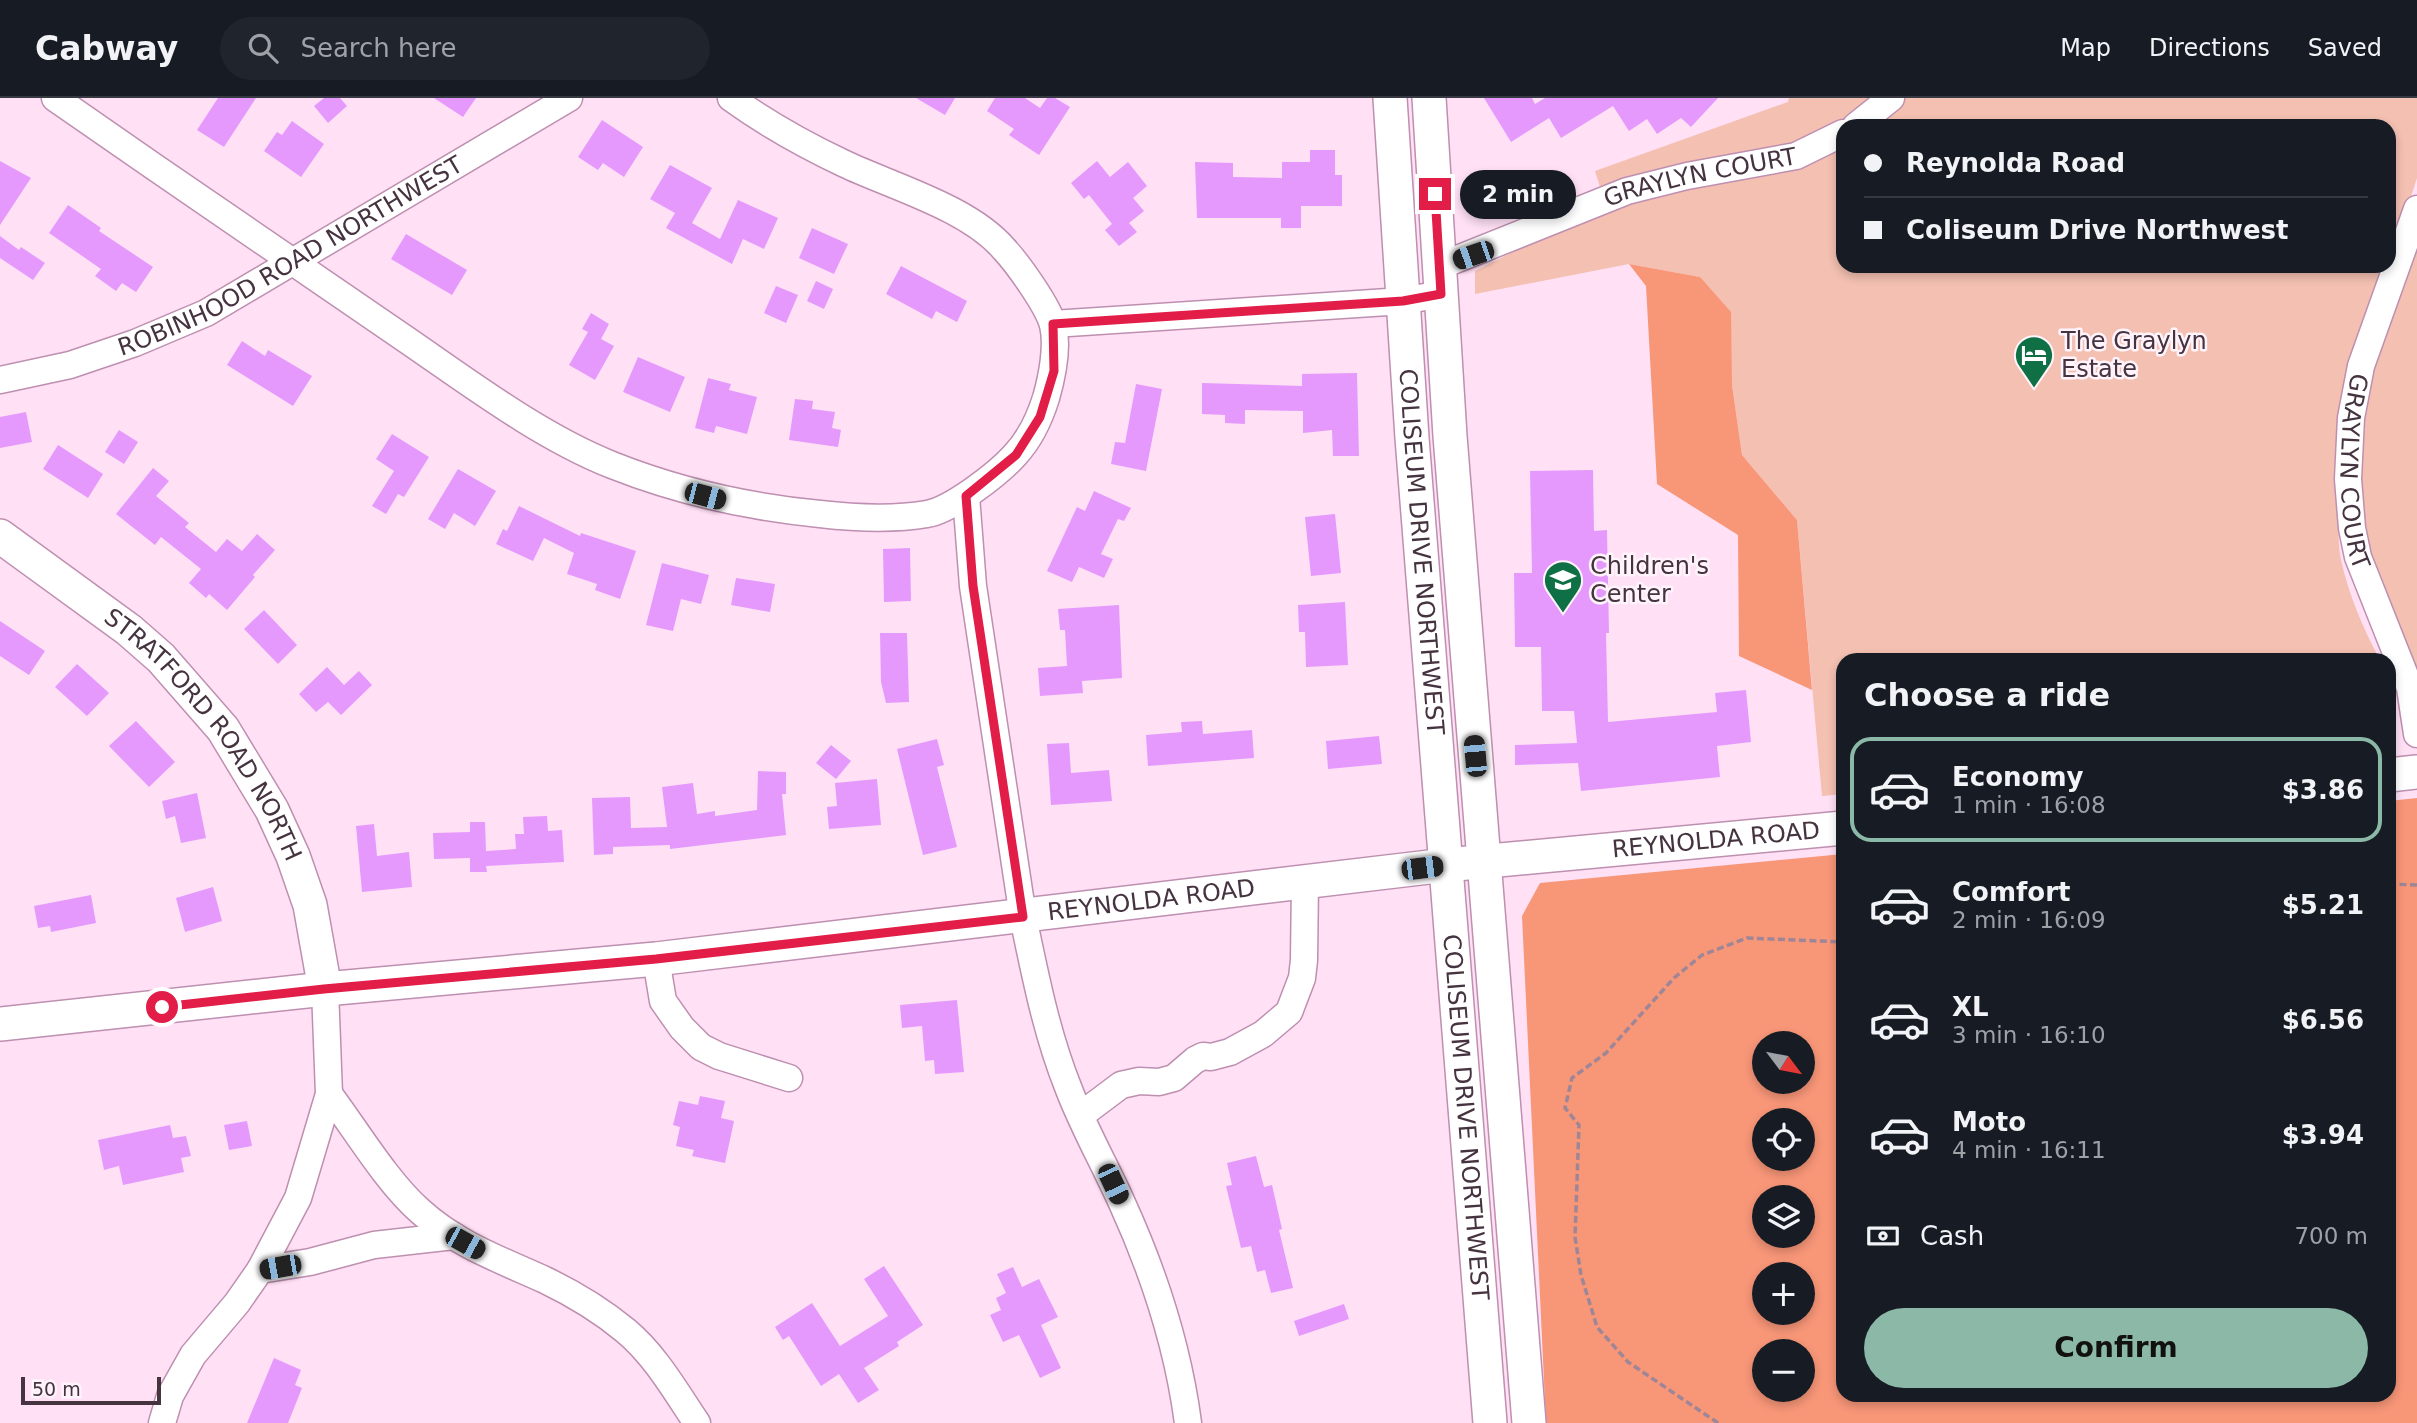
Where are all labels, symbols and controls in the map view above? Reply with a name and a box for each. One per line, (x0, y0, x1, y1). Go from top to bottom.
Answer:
search box (220, 17, 710, 80)
text: Cabway (35, 29, 178, 68)
icon: search (244, 29, 282, 67)
text: Search here (300, 33, 457, 63)
text: Map (2060, 34, 2111, 62)
text: Directions (2149, 34, 2270, 62)
text: Saved (2308, 34, 2382, 62)
street label: GRAYLYN COURT (1600, 142, 1799, 213)
text: Reynolda Road (1906, 148, 2125, 178)
street label: ROBINHOOD ROAD NORTHWEST (114, 150, 468, 362)
callout: 2 min (1460, 170, 1575, 218)
route end (1419, 178, 1451, 210)
text: 2 min (1482, 181, 1554, 207)
text: Coliseum Drive Northwest (1906, 215, 2288, 245)
car (1450, 238, 1497, 272)
place label: The Graylyn Estate (2060, 327, 2207, 383)
hotel icon: The Graylyn Estate (2013, 334, 2055, 389)
street label: COLISEUM DRIVE NORTHWEST (1394, 368, 1449, 736)
street label: GRAYLYN COURT (2334, 371, 2376, 574)
car (682, 480, 729, 512)
place label: Children's Center (1590, 552, 1709, 608)
school or university icon: Children's Center (1542, 559, 1584, 614)
street label: STRATFORD ROAD NORTH (99, 603, 307, 865)
text: Choose a ride (1864, 676, 2110, 714)
car (1463, 734, 1488, 778)
icon: car (1868, 758, 1931, 821)
text: Economy (1952, 762, 2083, 792)
text: $3.86 (2282, 775, 2364, 805)
text: 1 min · 16:08 (1952, 792, 2106, 818)
street label: REYNOLDA ROAD (1611, 816, 1821, 863)
car (1400, 855, 1445, 881)
icon: car (1868, 873, 1931, 936)
street label: REYNOLDA ROAD (1046, 874, 1257, 926)
text: Comfort (1952, 877, 2070, 907)
text: $5.21 (2282, 890, 2364, 920)
text: 2 min · 16:09 (1952, 907, 2106, 933)
street label: COLISEUM DRIVE NORTHWEST (1437, 933, 1494, 1302)
icon: car (1868, 988, 1931, 1051)
route start (146, 991, 178, 1023)
text: XL (1952, 992, 1989, 1022)
text: $6.56 (2282, 1005, 2364, 1035)
text: 3 min · 16:10 (1952, 1022, 2106, 1048)
north arrow (1752, 1031, 1815, 1094)
map controls (1752, 1031, 1815, 1402)
icon: car (1868, 1103, 1931, 1166)
text: Moto (1952, 1107, 2026, 1137)
button: locate (1752, 1108, 1815, 1171)
text: $3.94 (2282, 1120, 2364, 1150)
text: 4 min · 16:11 (1952, 1137, 2106, 1163)
car (1095, 1161, 1132, 1207)
button: layers (1752, 1185, 1815, 1248)
icon: cash (1864, 1217, 1902, 1255)
text: Cash (1920, 1221, 1984, 1251)
text: 700 m (2294, 1223, 2368, 1249)
car (442, 1224, 489, 1262)
car (258, 1253, 303, 1281)
button: + (1752, 1262, 1815, 1325)
button: Confirm (1864, 1308, 2368, 1388)
button: − (1752, 1339, 1815, 1402)
scale bar (21, 1374, 161, 1406)
text: 50 m (32, 1378, 81, 1400)

